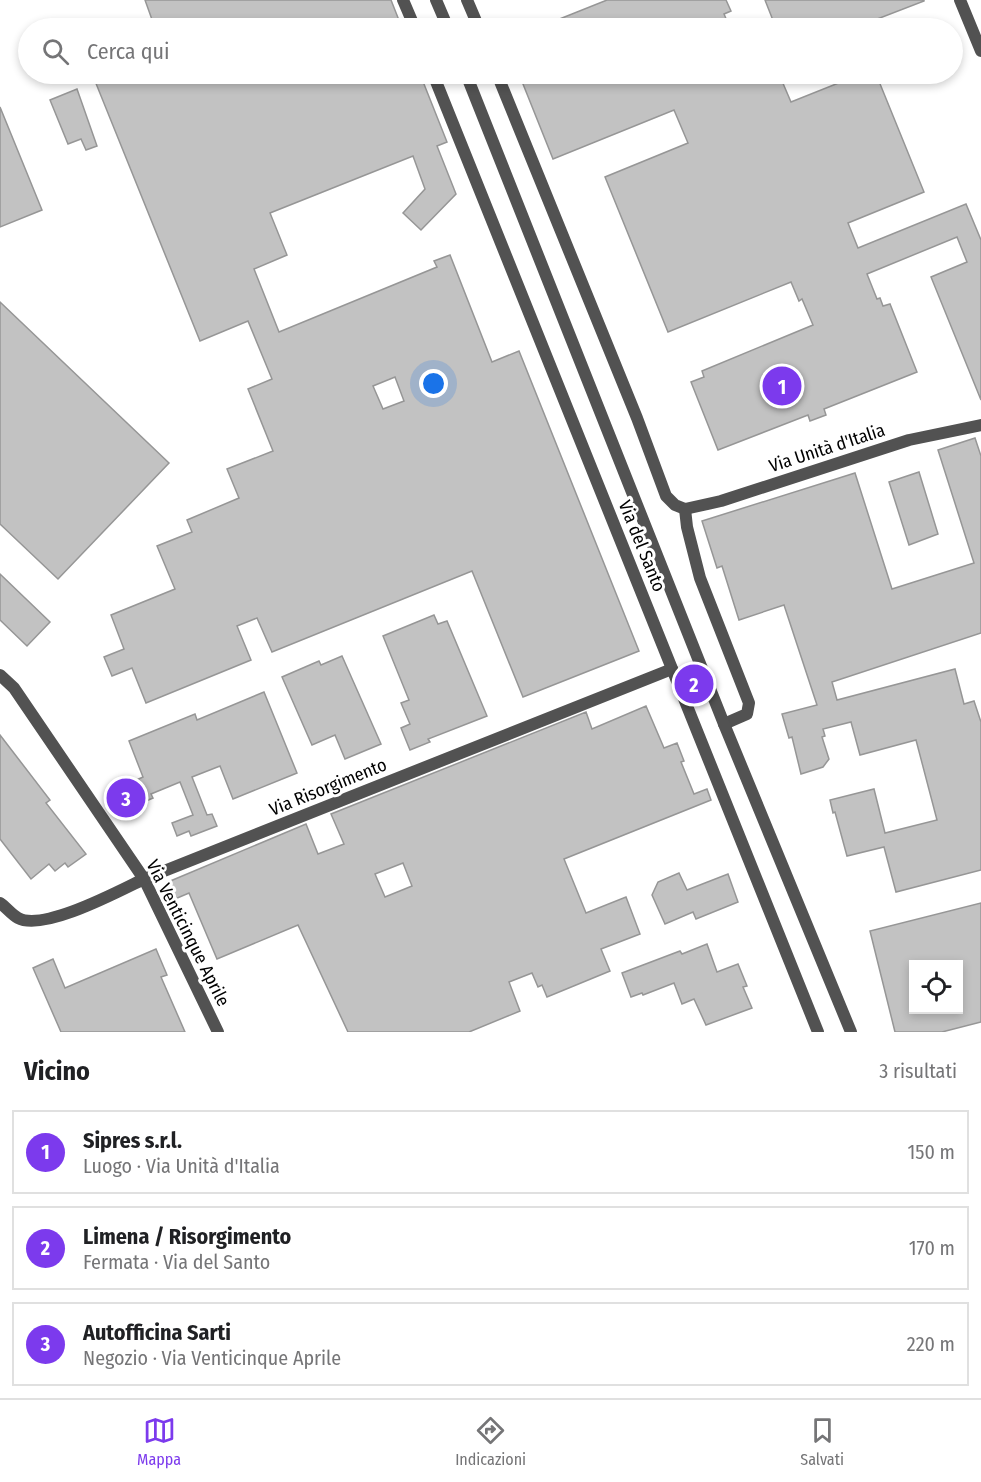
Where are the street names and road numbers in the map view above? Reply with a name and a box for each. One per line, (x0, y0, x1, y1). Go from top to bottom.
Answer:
street label: Via Unità d'Italia (766, 419, 888, 477)
street label: Via del Santo (614, 497, 670, 595)
street label: Via Risorgimento (266, 753, 390, 821)
street label: Via Venticinque Aprile (142, 856, 235, 1010)

